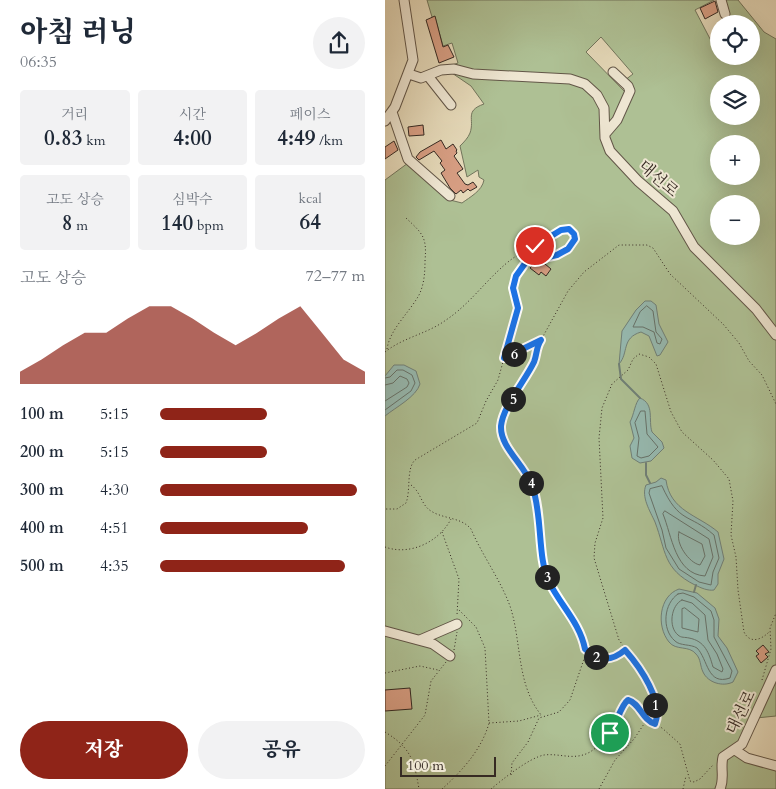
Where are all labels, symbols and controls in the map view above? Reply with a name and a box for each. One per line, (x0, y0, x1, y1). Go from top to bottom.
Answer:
text: 아침 러닝 (20, 13, 136, 51)
map controls (710, 15, 760, 245)
button: locate (710, 15, 760, 65)
button: share (313, 17, 365, 69)
text: 06:35 (20, 51, 57, 73)
button: layers (710, 75, 760, 125)
text: 거리 (61, 105, 88, 124)
text: 시간 (179, 105, 206, 124)
text: 페이스 (290, 105, 330, 124)
text: 0.83 (44, 124, 82, 153)
text: 4:00 (173, 124, 212, 153)
text: 4:49 (277, 124, 316, 153)
text: km (82, 131, 106, 150)
text: /km (316, 131, 343, 150)
button: + (710, 135, 760, 185)
street label: 대선로 (634, 155, 683, 203)
text: kcal (298, 189, 322, 208)
text: 고도 상승 (46, 190, 104, 209)
text: 심박수 (172, 190, 213, 209)
button: − (710, 195, 760, 245)
text: 64 (299, 208, 321, 237)
text: 8 (62, 209, 72, 238)
text: 140 (161, 209, 193, 238)
text: m (72, 216, 88, 235)
text: bpm (193, 216, 224, 235)
pin (514, 225, 556, 267)
icon: check (521, 232, 549, 260)
text: 72–77 m (306, 265, 365, 287)
text: 고도 상승 (20, 267, 86, 289)
pin: 6 (501, 342, 527, 366)
text: 6 (511, 345, 518, 364)
pin: 5 (501, 386, 525, 412)
text: 5 (510, 390, 517, 409)
text: 100 m (20, 403, 64, 425)
text: 5:15 (100, 403, 129, 425)
text: 200 m (20, 441, 64, 463)
text: 5:15 (100, 441, 129, 463)
pin: 4 (519, 470, 543, 496)
text: 4 (528, 474, 535, 493)
text: 300 m (20, 479, 64, 501)
text: 4:30 (100, 479, 129, 501)
text: 400 m (20, 517, 64, 539)
text: 4:51 (100, 517, 129, 539)
text: 500 m (20, 555, 64, 577)
text: 4:35 (100, 555, 129, 577)
pin: 3 (535, 564, 559, 590)
text: 3 (544, 568, 551, 587)
pin: 2 (583, 644, 609, 670)
text: 2 (593, 648, 600, 667)
street label: 대선로 (721, 686, 761, 738)
pin: 1 (643, 692, 667, 718)
text: 1 (652, 696, 659, 715)
pin (589, 712, 631, 754)
icon: arrive (596, 719, 624, 747)
button: 저장 (20, 721, 188, 779)
button: 공유 (198, 721, 365, 779)
scale bar (400, 754, 496, 777)
text: 100 m (407, 756, 444, 775)

